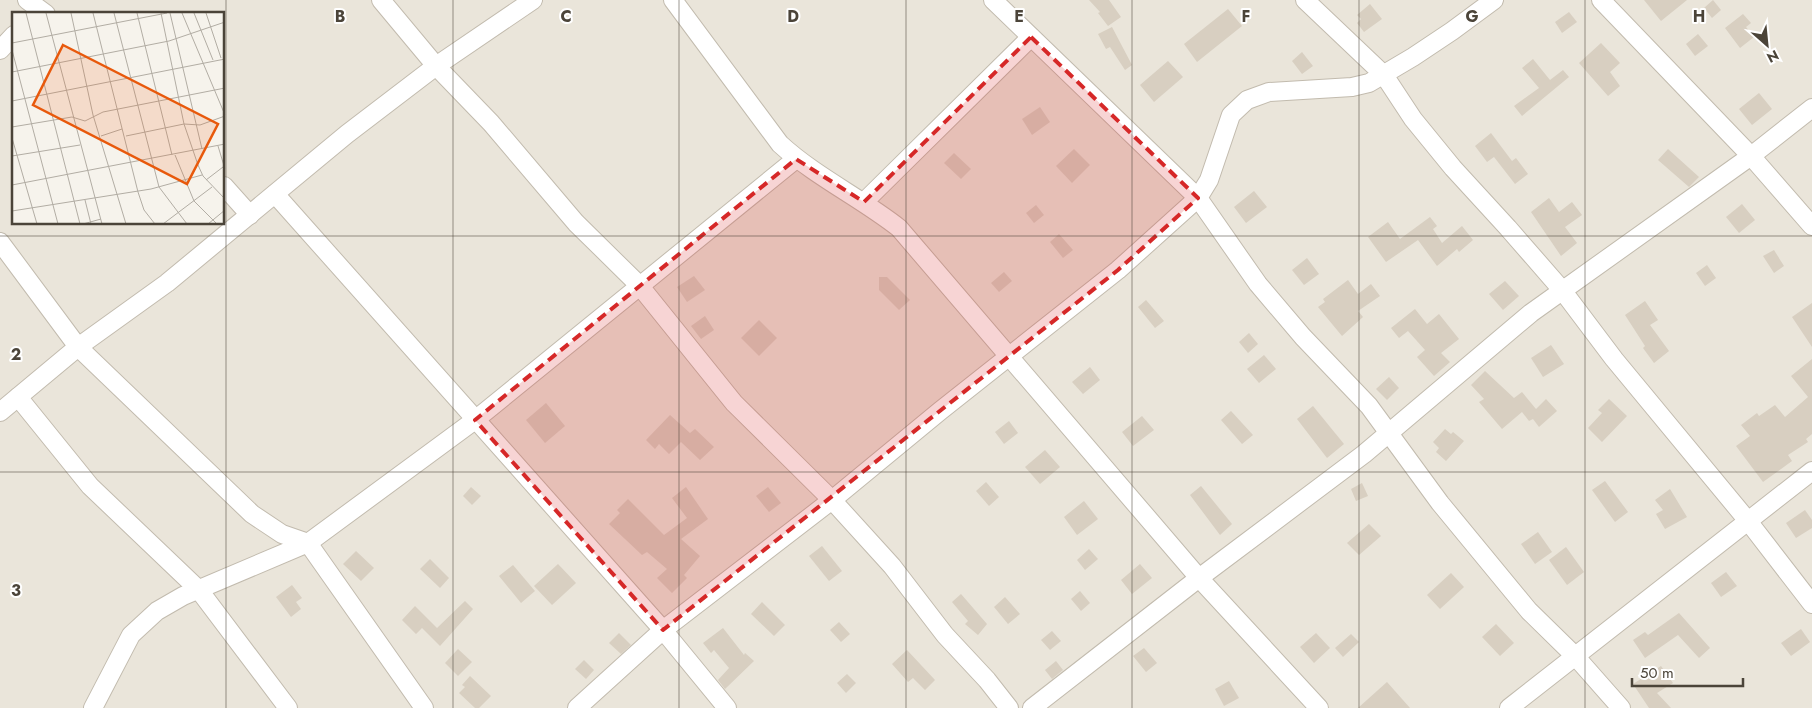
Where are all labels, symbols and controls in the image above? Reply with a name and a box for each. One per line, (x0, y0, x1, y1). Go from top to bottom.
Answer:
text: B (335, 5, 345, 28)
text: C (560, 5, 572, 28)
text: D (787, 5, 799, 28)
text: E (1014, 5, 1024, 28)
text: F (1242, 5, 1250, 28)
text: G (1465, 5, 1479, 28)
text: H (1693, 5, 1705, 28)
inset map (12, 12, 225, 225)
north arrow (1742, 20, 1792, 70)
text: N (1763, 45, 1782, 68)
text: 2 (11, 343, 21, 366)
text: 3 (11, 579, 21, 602)
scale bar (1632, 656, 1743, 688)
text: 50 m (1640, 662, 1674, 684)

